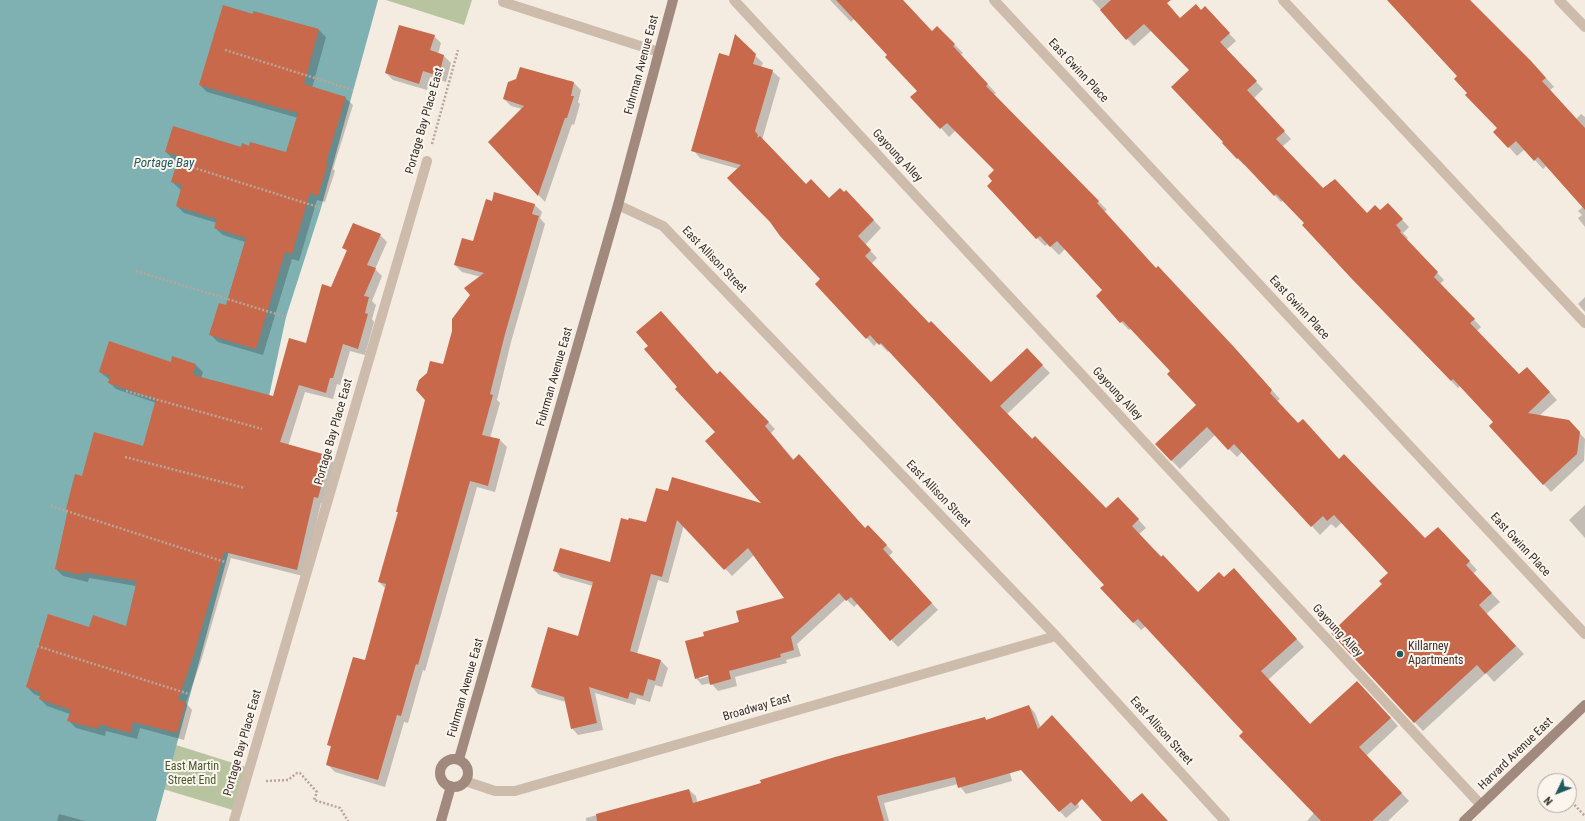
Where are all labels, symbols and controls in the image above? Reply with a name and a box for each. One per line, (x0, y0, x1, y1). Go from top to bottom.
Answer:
street label: Fuhrman Avenue East (622, 14, 662, 116)
street label: East Gwinn Place (1045, 36, 1111, 106)
street label: Portage Bay Place East (403, 66, 447, 176)
street label: Gayoung Alley (869, 127, 925, 185)
water label: Portage Bay (134, 156, 194, 172)
street label: East Allison Street (679, 224, 749, 296)
street label: East Gwinn Place (1266, 273, 1332, 343)
street label: Fuhrman Avenue East (534, 326, 576, 428)
street label: Gayoung Alley (1089, 365, 1145, 423)
street label: Portage Bay Place East (312, 377, 356, 487)
street label: East Allison Street (903, 458, 973, 530)
street label: East Gwinn Place (1487, 510, 1553, 580)
street label: Gayoung Alley (1309, 602, 1365, 660)
street label: Fuhrman Avenue East (445, 637, 487, 739)
place label: Killarney Apartments (1408, 640, 1464, 668)
marker: Killarney Apartments (1395, 649, 1405, 659)
street label: Portage Bay Place East (221, 688, 265, 798)
street label: Broadway East (721, 691, 793, 725)
street label: East Allison Street (1127, 694, 1195, 768)
street label: Harvard Avenue East (1476, 715, 1556, 793)
park label: East Martin Street End (165, 760, 219, 788)
north arrow (1537, 773, 1577, 813)
text: N (1542, 794, 1556, 808)

